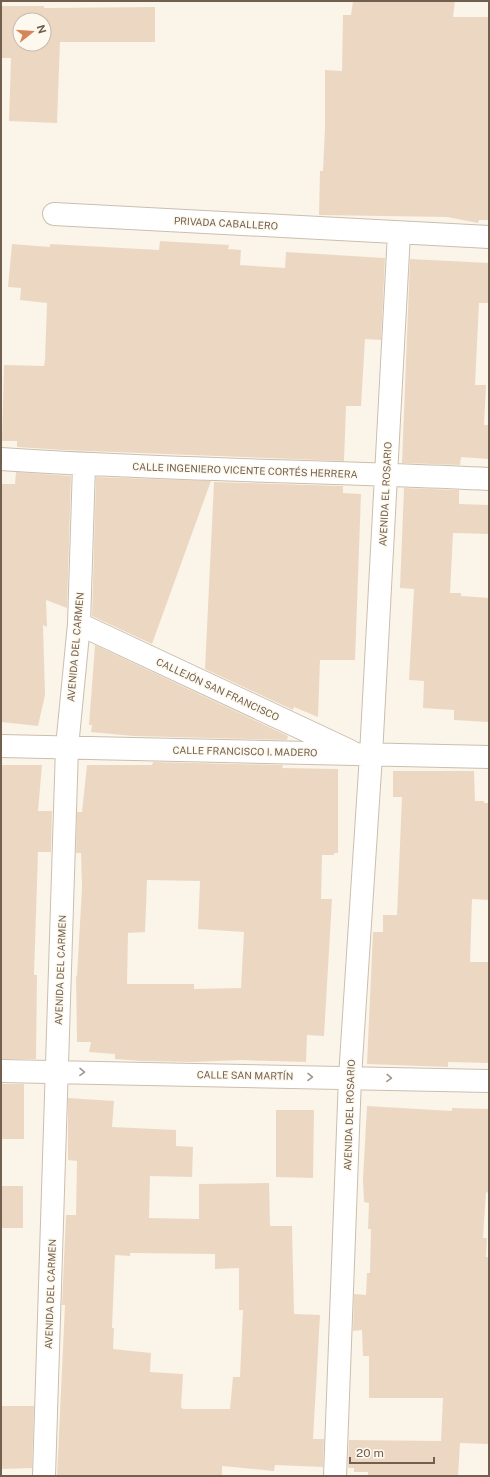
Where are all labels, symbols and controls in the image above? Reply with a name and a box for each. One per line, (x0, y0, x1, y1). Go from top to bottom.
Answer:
north arrow (12, 12, 52, 52)
text: N (35, 23, 49, 35)
street label: PRIVADA CABALLERO (174, 214, 278, 232)
street label: AVENIDA EL ROSARIO (376, 441, 394, 547)
street label: CALLE INGENIERO VICENTE CORTÉS HERRERA (132, 460, 358, 480)
street label: AVENIDA DEL CARMEN (64, 592, 86, 702)
street label: CALLEJÓN SAN FRANCISCO (155, 655, 281, 723)
street label: CALLE FRANCISCO I. MADERO (172, 744, 318, 758)
street label: AVENIDA DEL CARMEN (52, 915, 68, 1025)
street label: AVENIDA DEL ROSARIO (341, 1059, 357, 1171)
one-way arrow (79, 1068, 85, 1076)
street label: CALLE SAN MARTÍN (197, 1068, 293, 1082)
one-way arrow (307, 1072, 313, 1081)
one-way arrow (386, 1074, 392, 1083)
street label: AVENIDA DEL CARMEN (42, 1239, 58, 1349)
scale bar (350, 1439, 434, 1465)
text: 20 m (356, 1446, 384, 1460)

